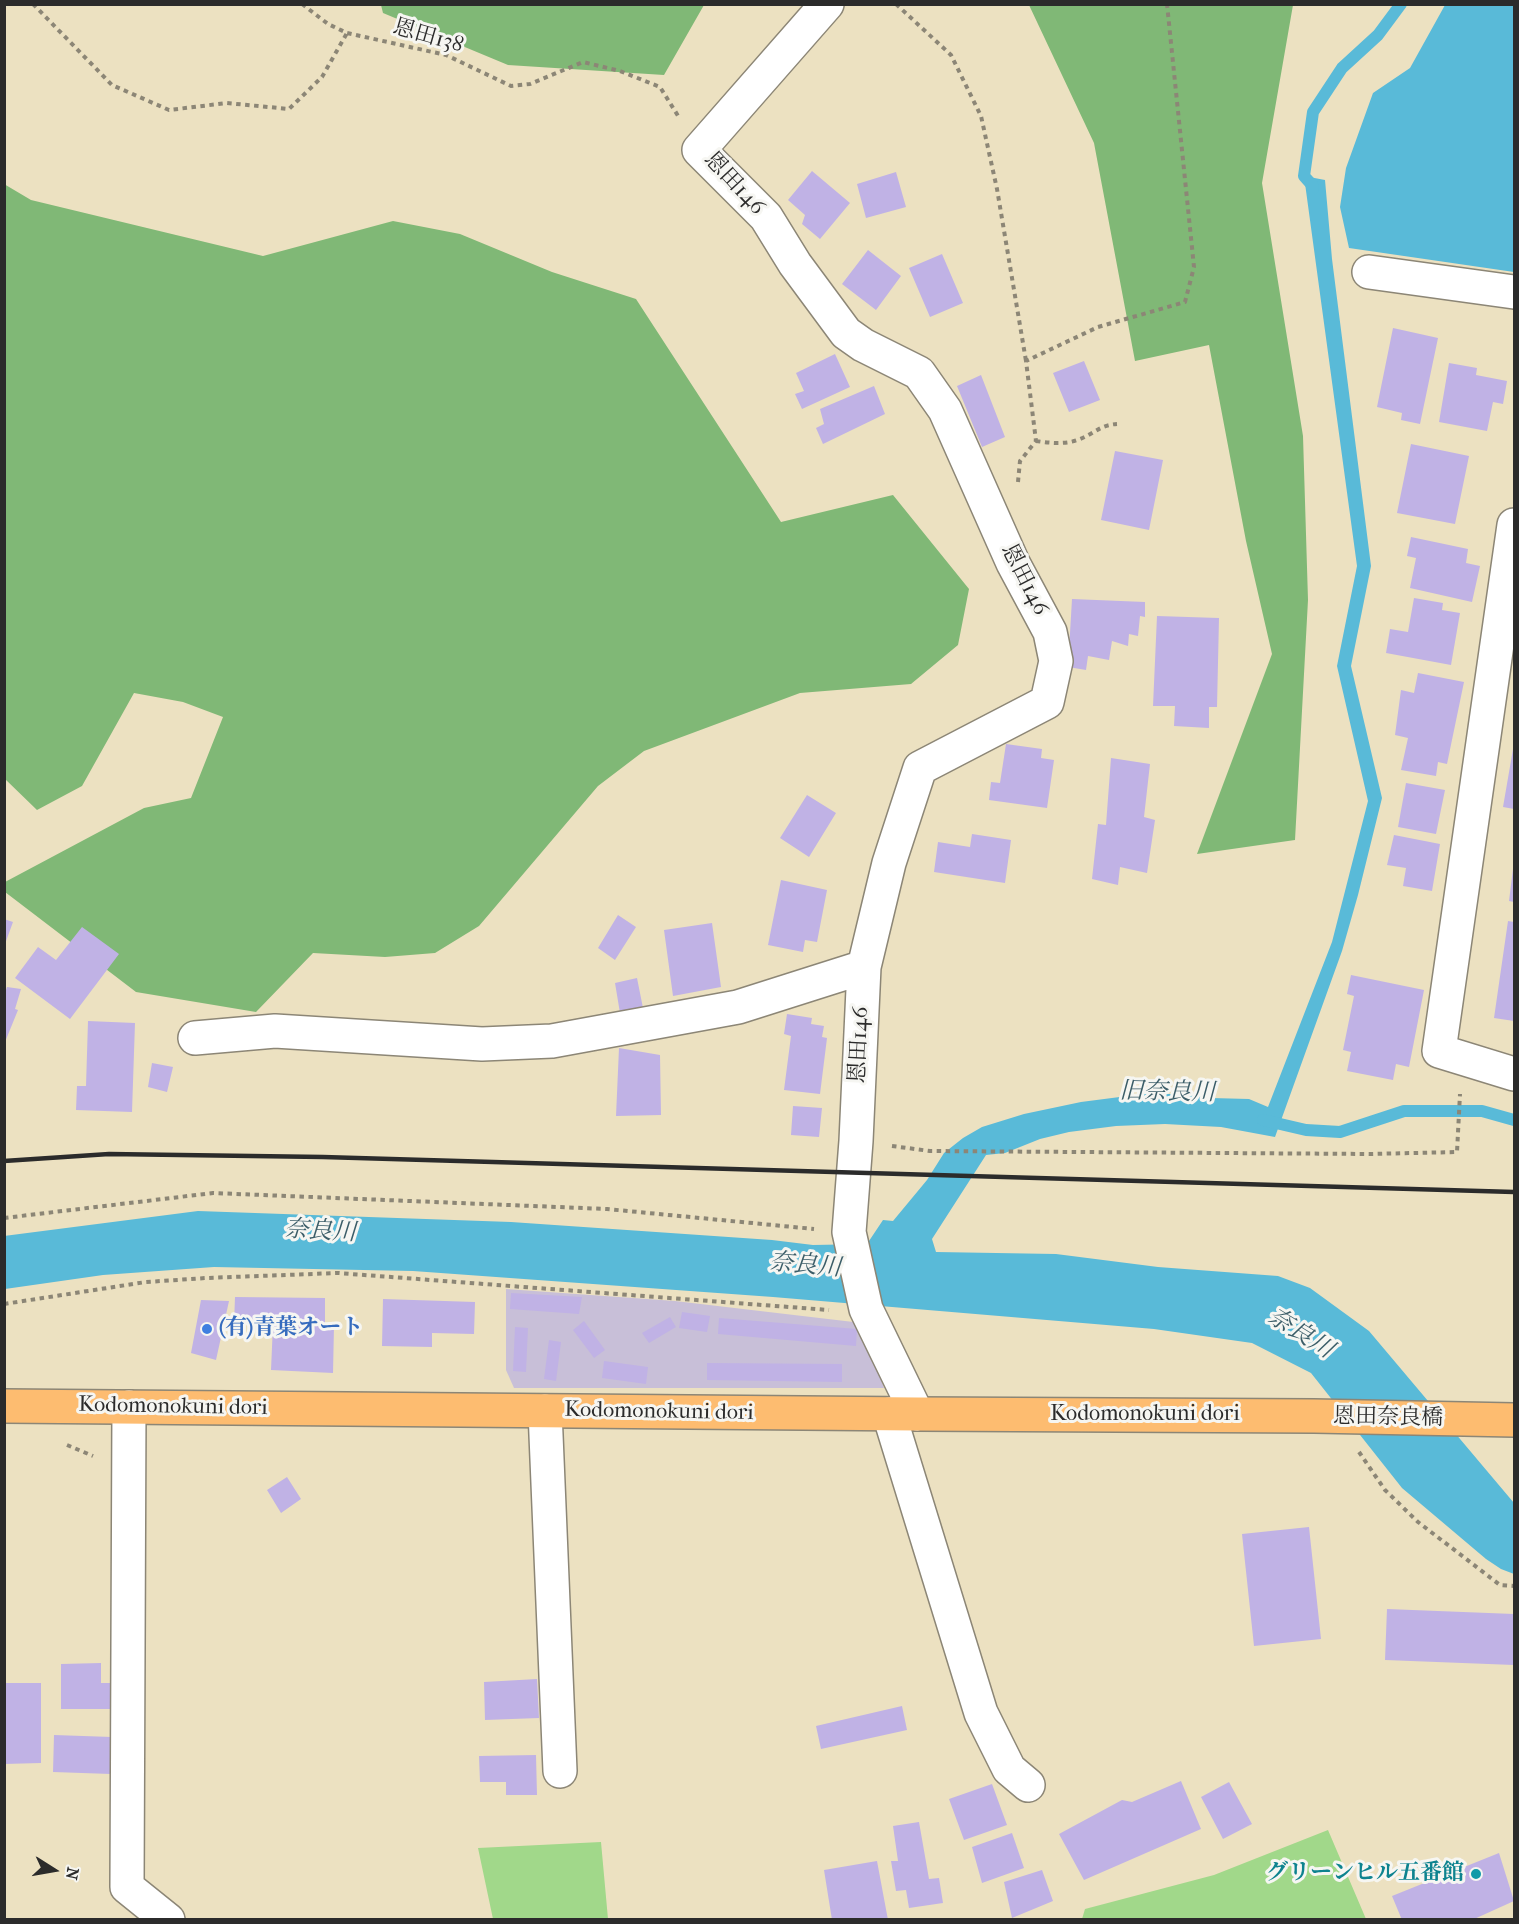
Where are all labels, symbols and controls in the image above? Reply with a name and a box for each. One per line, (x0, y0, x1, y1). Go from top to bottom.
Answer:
street label: 恩田138 (390, 14, 466, 60)
street label: 恩田146 (698, 147, 770, 221)
street label: 恩田146 (995, 540, 1053, 620)
street label: 恩田146 (845, 1006, 875, 1084)
water label: 旧奈良川 (1119, 1078, 1215, 1108)
water label: 奈良川 (283, 1216, 357, 1248)
water label: 奈良川 (768, 1249, 842, 1283)
water label: 奈良川 (1262, 1303, 1338, 1365)
place label: (有)青葉オート (219, 1316, 363, 1342)
marker: (有)青葉オート (200, 1322, 214, 1336)
street label: Kodomonokuni dori (78, 1392, 268, 1422)
street label: Kodomonokuni dori (564, 1397, 754, 1427)
street label: Kodomonokuni dori (1050, 1402, 1240, 1428)
street label: 恩田奈良橋 (1333, 1404, 1443, 1432)
north arrow (24, 1840, 84, 1900)
place label: グリーンヒル五番館 (1266, 1861, 1464, 1887)
text: N (62, 1866, 83, 1881)
marker: グリーンヒル五番館 (1469, 1867, 1483, 1881)

